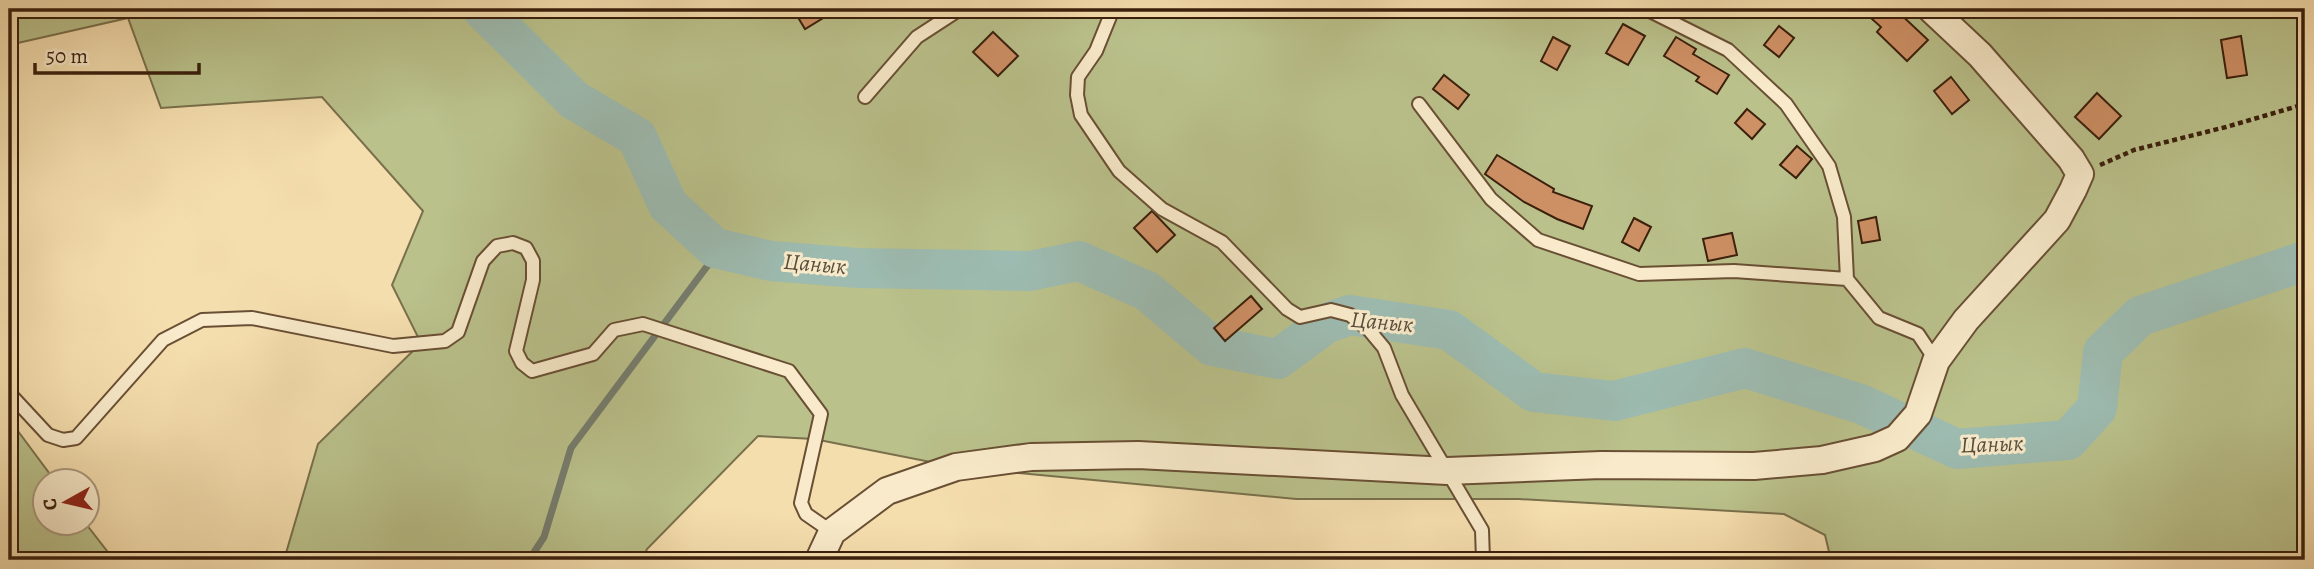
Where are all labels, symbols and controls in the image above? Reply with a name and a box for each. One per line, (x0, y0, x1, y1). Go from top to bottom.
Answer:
scale bar (35, 32, 200, 76)
text: 50 m (46, 42, 88, 70)
water label: Цанык (782, 246, 848, 282)
water label: Цанык (1349, 304, 1415, 340)
water label: Цанык (1960, 427, 2024, 461)
north arrow (32, 468, 102, 538)
text: С (36, 497, 64, 512)

